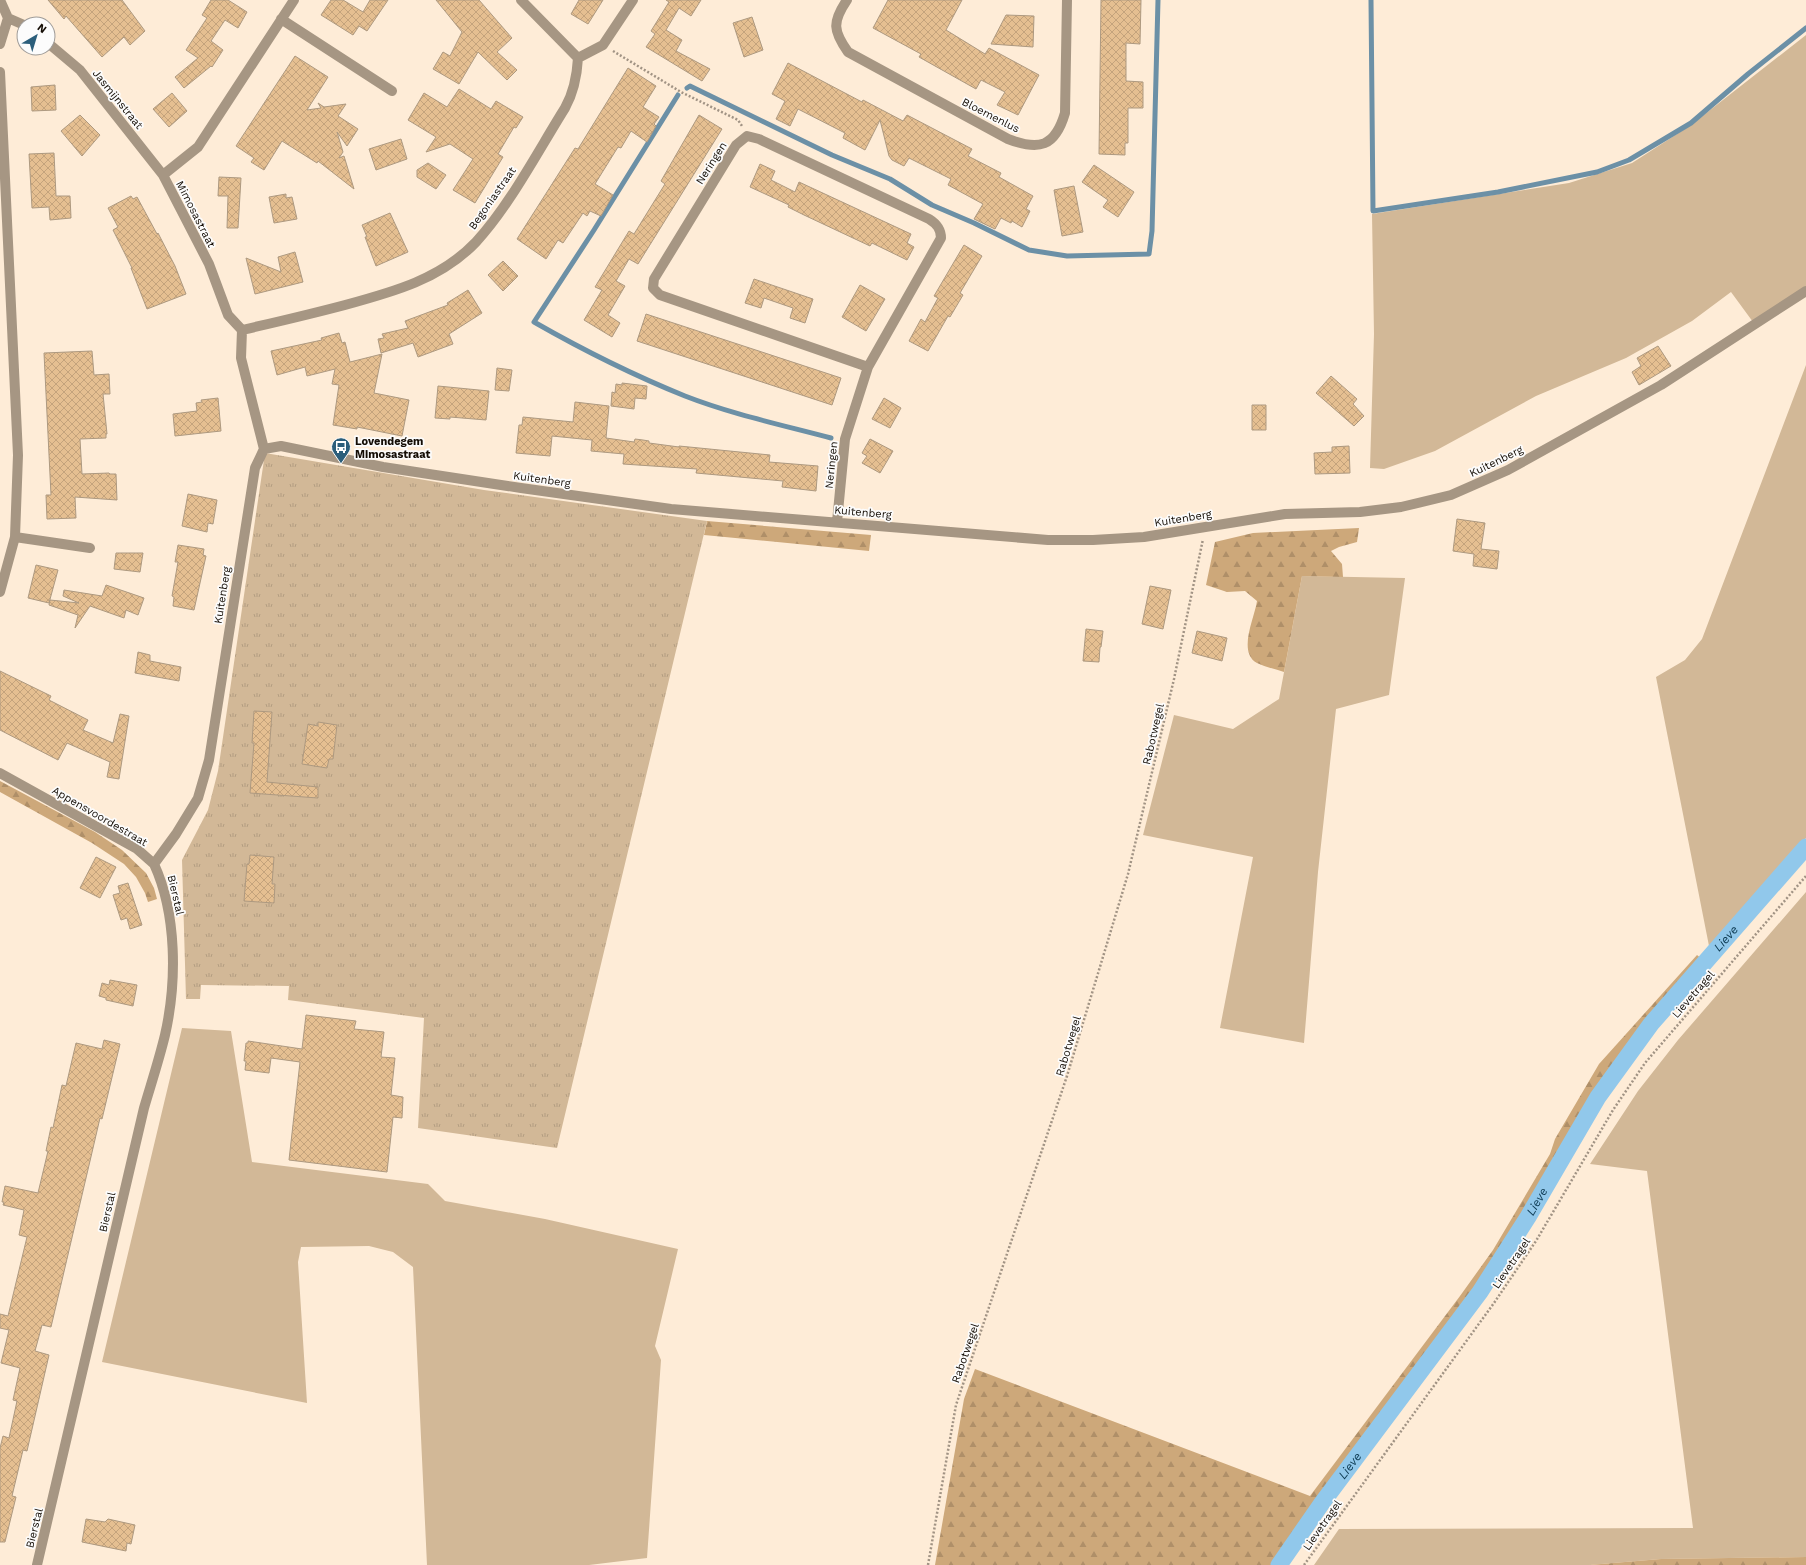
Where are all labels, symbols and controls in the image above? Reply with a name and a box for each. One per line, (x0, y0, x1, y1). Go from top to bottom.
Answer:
north arrow (16, 16, 56, 56)
text: N (35, 21, 49, 36)
street label: Jasmijnstraat (90, 67, 146, 132)
street label: Bloemenlus (960, 95, 1022, 136)
street label: Neringen (693, 140, 730, 187)
street label: Begoniastraat (466, 164, 519, 232)
street label: Mimosastraat (173, 179, 218, 250)
place label: Lovendegem Mimosastraat (355, 435, 430, 461)
bus stop icon: Lovendegem Mimosastraat (330, 436, 352, 464)
street label: Neringen (823, 441, 840, 489)
street label: Kuitenberg (1467, 443, 1525, 480)
street label: Kuitenberg (512, 469, 572, 490)
street label: Kuitenberg (834, 504, 892, 522)
street label: Kuitenberg (1154, 508, 1213, 529)
street label: Kuitenberg (212, 565, 233, 625)
street label: Rabotwegel (1140, 702, 1167, 766)
street label: Appensvoordestraat (50, 784, 150, 849)
street label: Bierstal (165, 874, 187, 917)
water label: Lieve (1711, 922, 1741, 954)
street label: Lievetragel (1669, 968, 1718, 1021)
street label: Rabotwegel (1053, 1014, 1084, 1078)
water label: Lieve (1523, 1185, 1551, 1218)
street label: Bierstal (97, 1190, 119, 1233)
street label: Lievetragel (1490, 1235, 1533, 1291)
street label: Rabotwegel (949, 1321, 982, 1385)
water label: Lieve (1335, 1449, 1365, 1482)
street label: Lievetragel (1300, 1497, 1345, 1553)
street label: Bierstal (23, 1506, 46, 1549)

